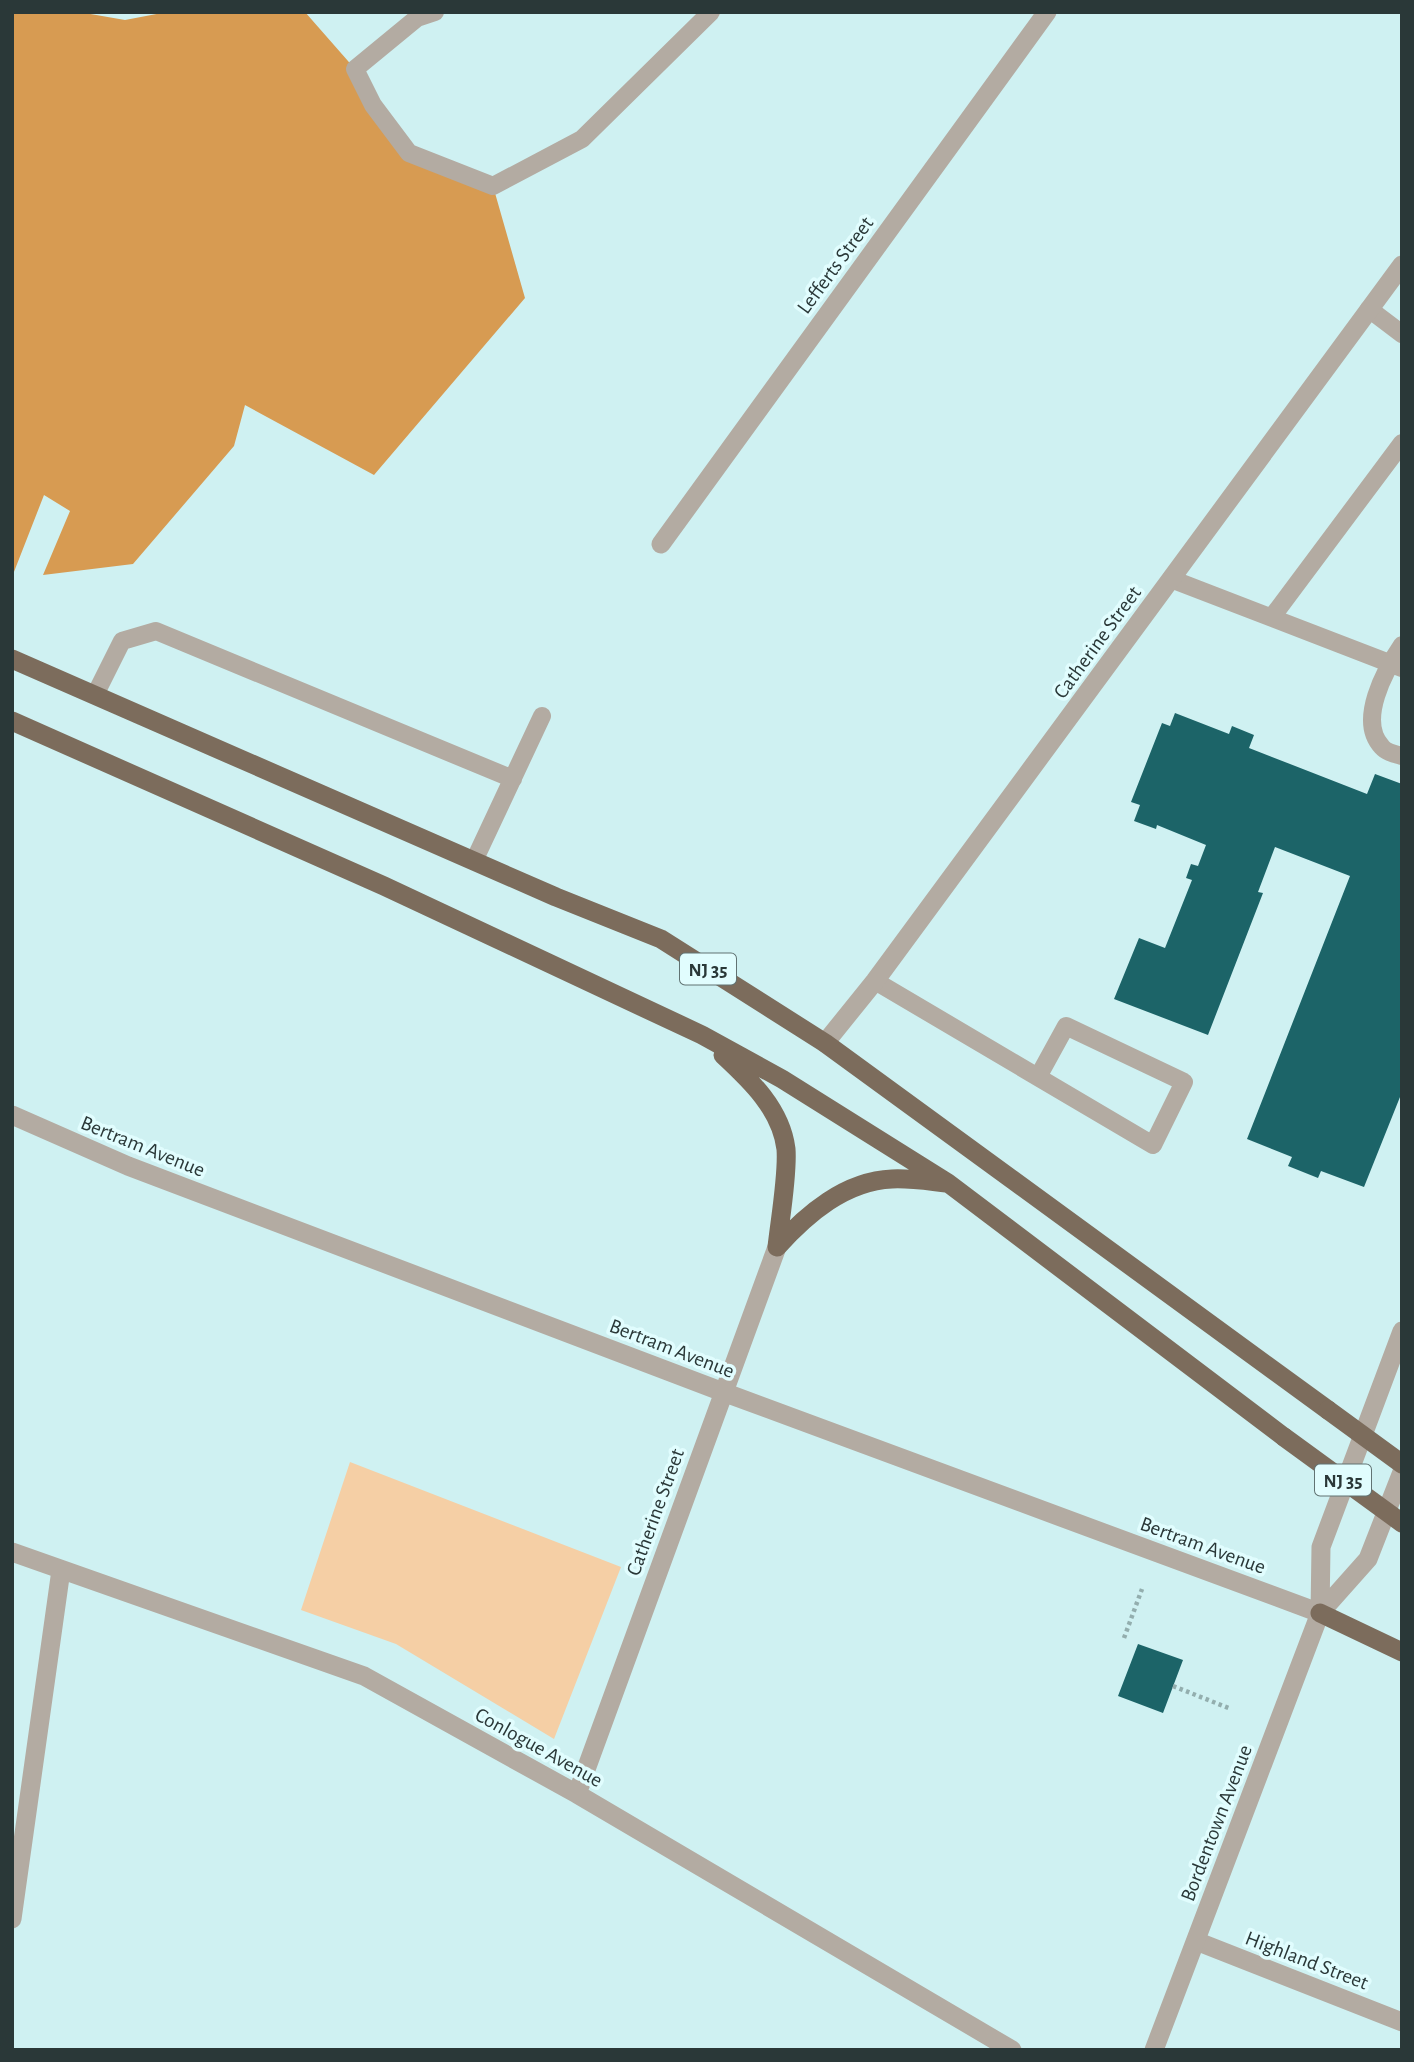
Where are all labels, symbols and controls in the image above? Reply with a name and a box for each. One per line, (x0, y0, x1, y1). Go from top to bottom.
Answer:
street label: Lefferts Street (793, 213, 878, 318)
street label: Catherine Street (1050, 582, 1145, 702)
road number: NJ 35 (680, 953, 736, 984)
street label: Bertram Avenue (78, 1112, 208, 1181)
street label: Bertram Avenue (607, 1315, 737, 1382)
street label: Catherine Street (623, 1446, 688, 1578)
road number: NJ 35 (1315, 1464, 1371, 1496)
street label: Bertram Avenue (1137, 1513, 1268, 1578)
street label: Conlogue Avenue (471, 1704, 606, 1791)
street label: Bordentown Avenue (1177, 1742, 1256, 1904)
street label: Highland Street (1242, 1927, 1371, 1994)

